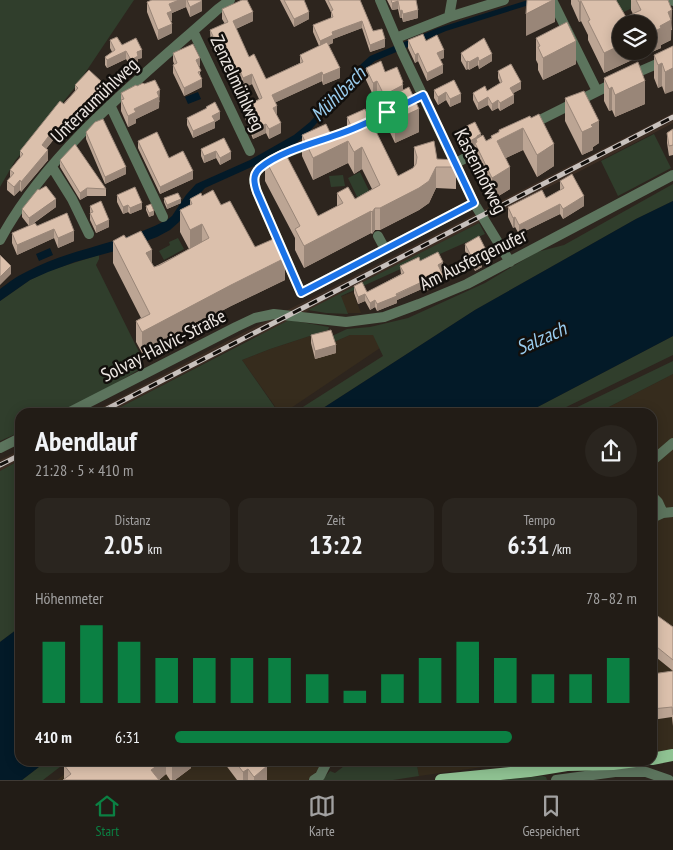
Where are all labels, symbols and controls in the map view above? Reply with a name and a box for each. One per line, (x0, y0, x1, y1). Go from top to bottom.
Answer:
map controls (612, 15, 657, 60)
button: layers (612, 15, 657, 60)
street label: Zenzelmühlweg (205, 31, 271, 135)
street label: Unteraumühlweg (45, 52, 143, 148)
water label: Mühlbach (305, 60, 372, 127)
pin (366, 91, 408, 133)
icon: arrive (373, 98, 401, 126)
street label: Kastenhofweg (449, 124, 513, 218)
street label: Am Ausfergenufer (415, 222, 531, 295)
street label: Solvay-Halvic-Straße (97, 303, 230, 387)
water label: Salzach (512, 315, 571, 361)
text: Abendlauf (35, 422, 137, 459)
button: share (585, 425, 637, 477)
text: 21:28 · 5 × 410 m (35, 460, 133, 480)
text: Distanz (115, 511, 151, 529)
text: Zeit (327, 511, 345, 529)
text: Tempo (523, 511, 555, 529)
text: 2.05 (103, 529, 144, 561)
text: 13:22 (309, 529, 363, 561)
text: 6:31 (507, 529, 550, 561)
text: km (144, 540, 162, 558)
text: /km (550, 540, 571, 558)
text: Höhenmeter (35, 588, 103, 608)
text: 78–82 m (586, 588, 637, 608)
text: 410 m (35, 727, 72, 747)
text: 6:31 (115, 727, 140, 747)
tab: Start (93, 792, 121, 840)
tab: Karte (308, 792, 336, 840)
tab: Gespeichert (522, 792, 580, 840)

